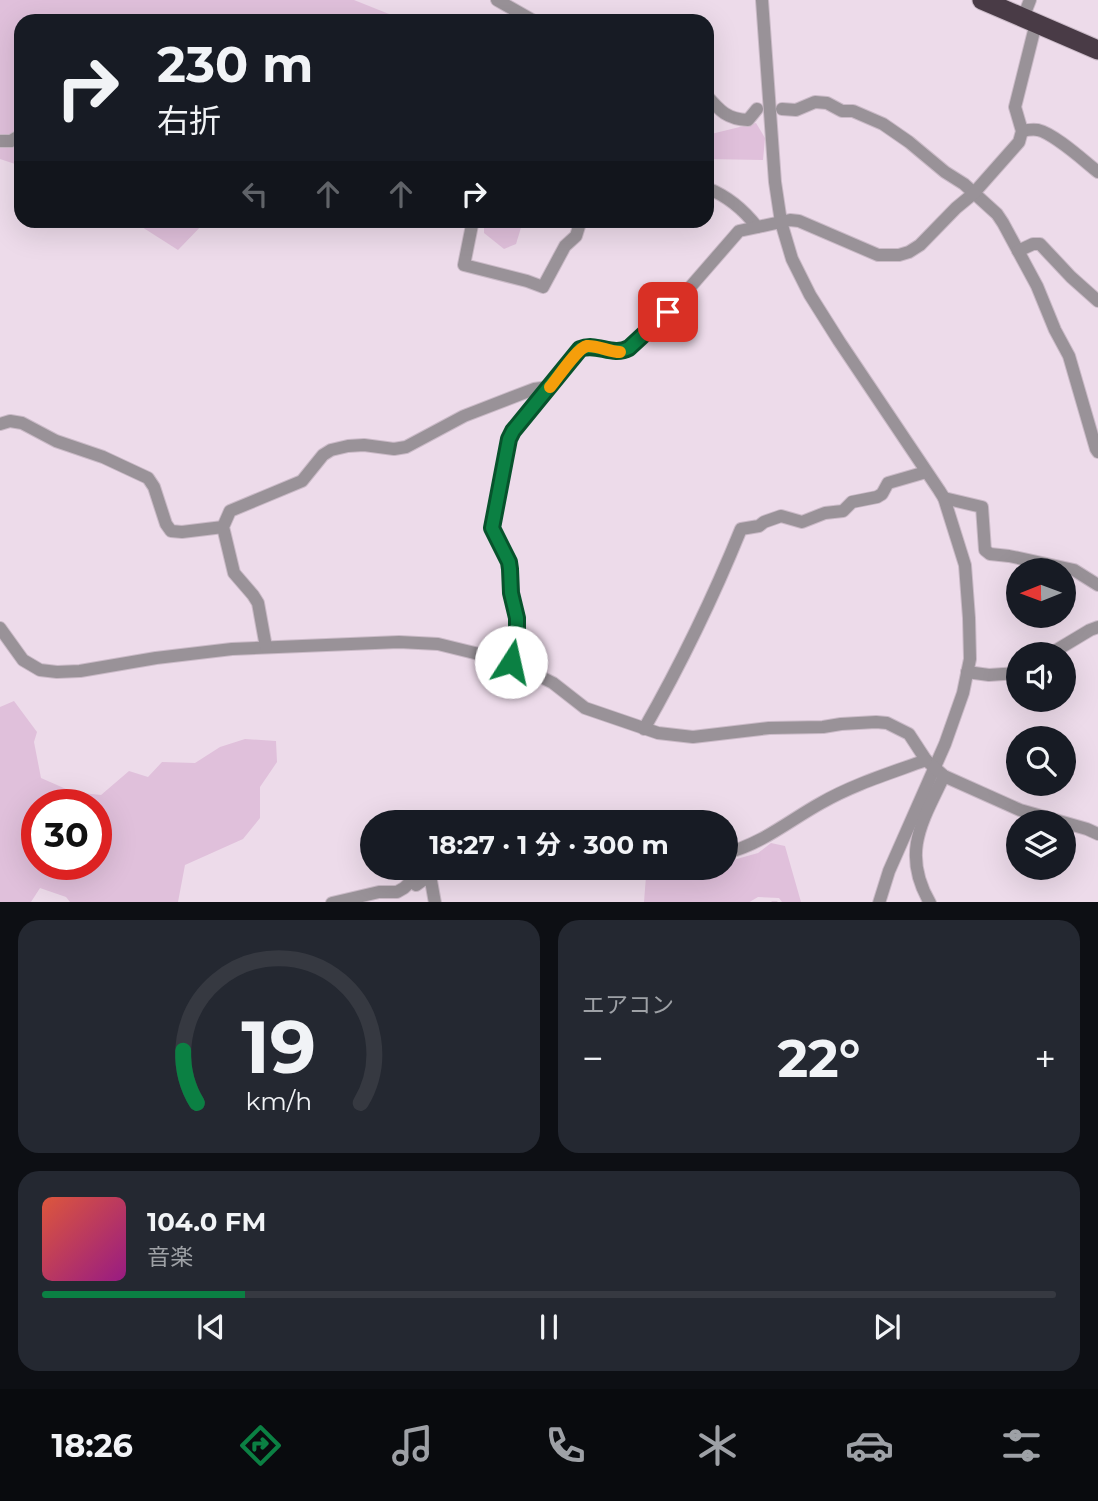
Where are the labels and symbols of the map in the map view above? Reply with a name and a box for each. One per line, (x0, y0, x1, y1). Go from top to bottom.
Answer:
pin (638, 282, 698, 342)
north arrow (1006, 558, 1076, 628)
position arrow (474, 625, 548, 699)
speed limit sign: 30 (21, 789, 112, 880)

